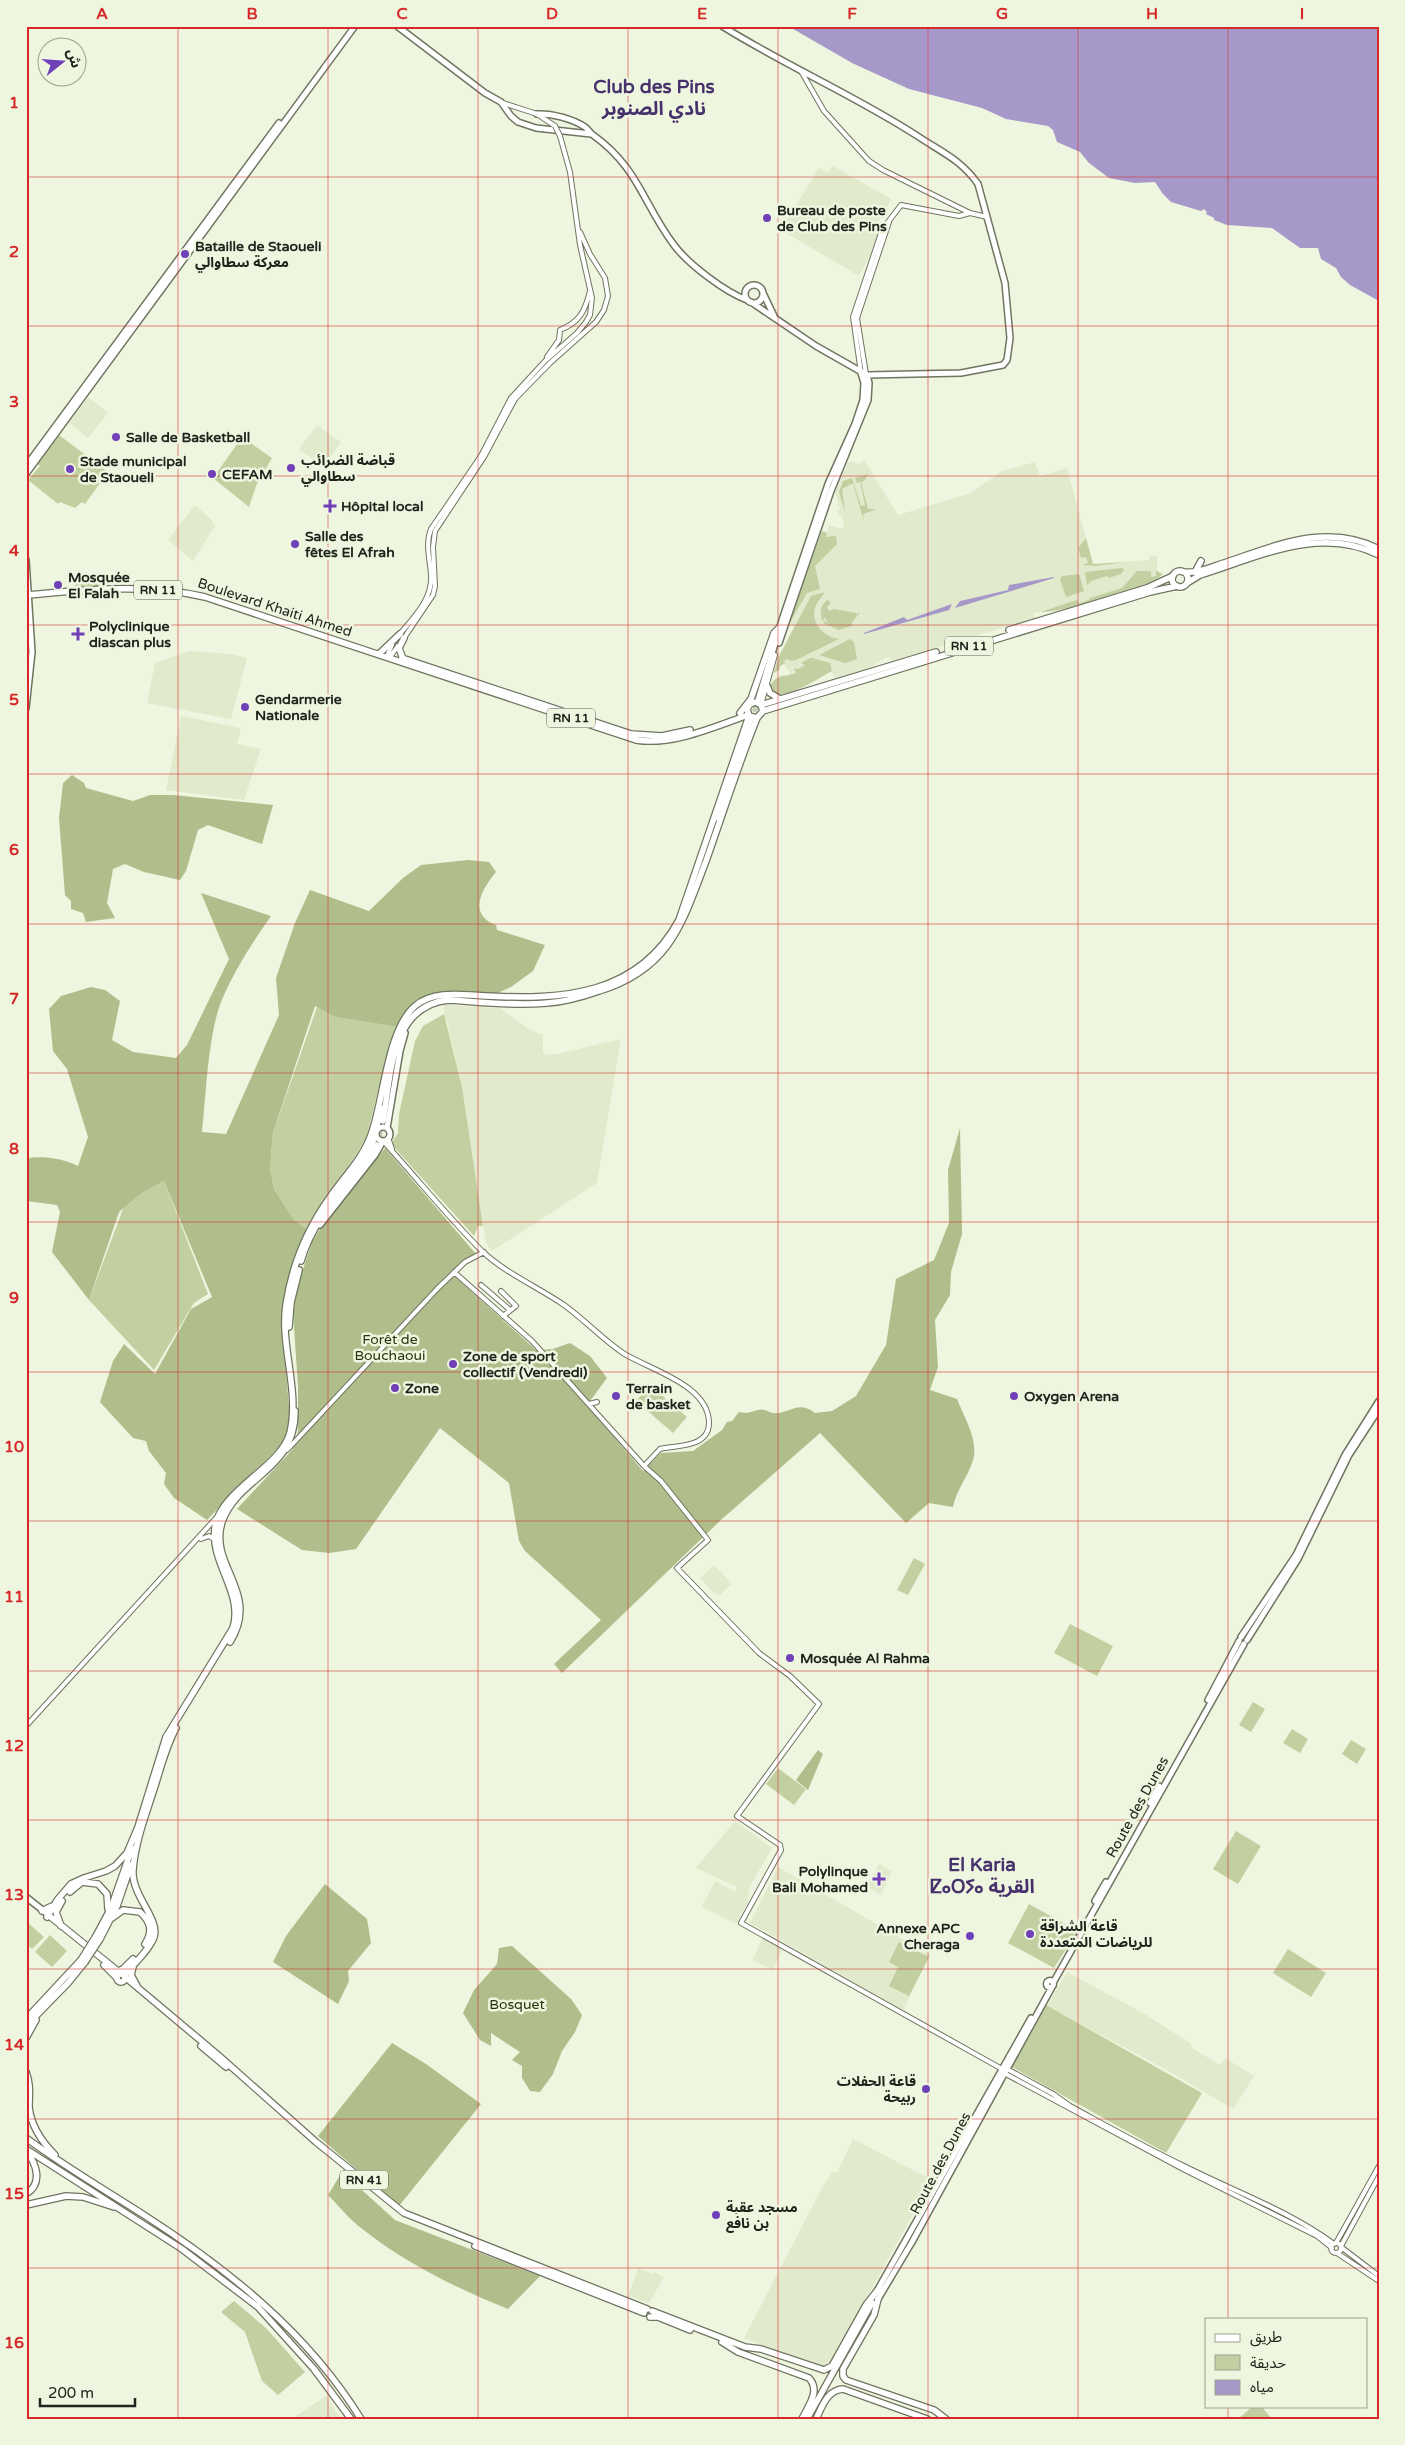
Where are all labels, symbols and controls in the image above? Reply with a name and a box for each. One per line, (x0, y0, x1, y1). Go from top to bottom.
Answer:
text: A (96, 4, 108, 24)
text: B (246, 4, 258, 24)
text: C (396, 4, 408, 24)
text: D (546, 4, 558, 24)
text: E (697, 4, 707, 24)
text: F (847, 4, 857, 24)
text: G (996, 4, 1008, 24)
text: H (1146, 4, 1158, 24)
text: I (1300, 4, 1304, 24)
north arrow (38, 38, 88, 88)
text: ش (63, 47, 85, 70)
district label: Club des Pins نادي الصنوبر (593, 76, 715, 123)
text: 1 (9, 93, 19, 113)
place label: Bureau de poste de Club des Pins (777, 202, 887, 235)
marker: Bureau de poste de Club des Pins (761, 212, 773, 224)
place label: Bataille de Staoueli معركة سطاوالي (195, 238, 322, 273)
text: 2 (9, 242, 19, 262)
marker: Bataille de Staoueli معركة سطاوالي (179, 248, 191, 260)
text: 3 (9, 392, 19, 412)
place label: Salle de Basketball (126, 429, 250, 446)
marker: Salle de Basketball (110, 431, 122, 443)
place label: قباضة الضرائب سطاوالي (301, 452, 395, 487)
place label: Stade municipal de Staoueli (80, 453, 186, 486)
marker: قباضة الضرائب سطاوالي (285, 462, 297, 474)
marker: Stade municipal de Staoueli (64, 463, 76, 475)
place label: CEFAM (222, 466, 272, 483)
marker: CEFAM (206, 468, 218, 480)
place label: Hôpital local (341, 498, 423, 515)
marker: Hôpital local (323, 499, 337, 513)
place label: Salle des fêtes El Afrah (304, 528, 395, 561)
marker: Salle des fêtes El Afrah (289, 538, 301, 550)
text: 4 (9, 541, 19, 561)
place label: Mosquée El Falah (68, 569, 130, 602)
street label: Boulevard Khaiti Ahmed (196, 575, 354, 640)
marker: Mosquée El Falah (52, 579, 64, 591)
road number: RN 11 (134, 580, 182, 600)
place label: Polyclinique diascan plus (89, 618, 171, 651)
marker: Polyclinique diascan plus (71, 627, 85, 641)
road number: RN 11 (945, 636, 993, 656)
text: 5 (9, 690, 19, 710)
place label: Gendarmerie Nationale (255, 691, 342, 724)
marker: Gendarmerie Nationale (239, 701, 251, 713)
road number: RN 11 (547, 708, 595, 728)
text: 6 (9, 840, 19, 860)
text: 7 (9, 989, 19, 1009)
text: 8 (9, 1139, 19, 1159)
text: 9 (9, 1288, 19, 1308)
park label: Forêt de Bouchaoui (354, 1331, 426, 1364)
place label: Zone de sport collectif (Vendredi) (463, 1348, 587, 1381)
marker: Zone de sport collectif (Vendredi) (447, 1358, 459, 1370)
place label: Zone (405, 1380, 439, 1397)
place label: Terrain de basket (625, 1380, 691, 1413)
marker: Zone (389, 1382, 401, 1394)
place label: Oxygen Arena (1024, 1388, 1119, 1405)
marker: Terrain de basket (610, 1390, 622, 1402)
marker: Oxygen Arena (1008, 1390, 1020, 1402)
text: 10 (4, 1437, 24, 1457)
text: 11 (4, 1587, 24, 1607)
place label: Mosquée Al Rahma (800, 1650, 930, 1667)
marker: Mosquée Al Rahma (784, 1652, 796, 1664)
text: 12 (4, 1736, 24, 1756)
street label: Route des Dunes (1103, 1753, 1172, 1861)
district label: El Karia ⵇⴰⵔⵢⴰ القرية (929, 1854, 1035, 1898)
place label: Polylinque Bali Mohamed (772, 1863, 868, 1896)
marker: Polylinque Bali Mohamed (872, 1872, 886, 1886)
text: 13 (4, 1885, 24, 1905)
place label: قاعة الشراقة للرياضات المتعددة (1040, 1918, 1152, 1951)
place label: Annexe APC Cheraga (876, 1920, 960, 1953)
marker: قاعة الشراقة للرياضات المتعددة (1024, 1928, 1036, 1940)
marker: Annexe APC Cheraga (964, 1930, 976, 1942)
park label: Bosquet (489, 1996, 545, 2013)
text: 14 (4, 2035, 24, 2055)
place label: قاعة الحفلات ربيحة (837, 2073, 916, 2106)
marker: قاعة الحفلات ربيحة (920, 2083, 932, 2095)
street label: Route des Dunes (906, 2109, 975, 2217)
road number: RN 41 (340, 2170, 388, 2190)
text: 15 (4, 2184, 24, 2204)
place label: مسجد عقبة بن نافع (726, 2199, 798, 2233)
marker: مسجد عقبة بن نافع (710, 2209, 722, 2221)
legend (1205, 2318, 1368, 2408)
text: طريق (1250, 2328, 1282, 2347)
text: 16 (4, 2333, 24, 2353)
text: حديقة (1250, 2354, 1286, 2372)
scale bar (40, 2375, 135, 2407)
text: مياه (1250, 2378, 1274, 2396)
text: 200 m (48, 2384, 94, 2402)

